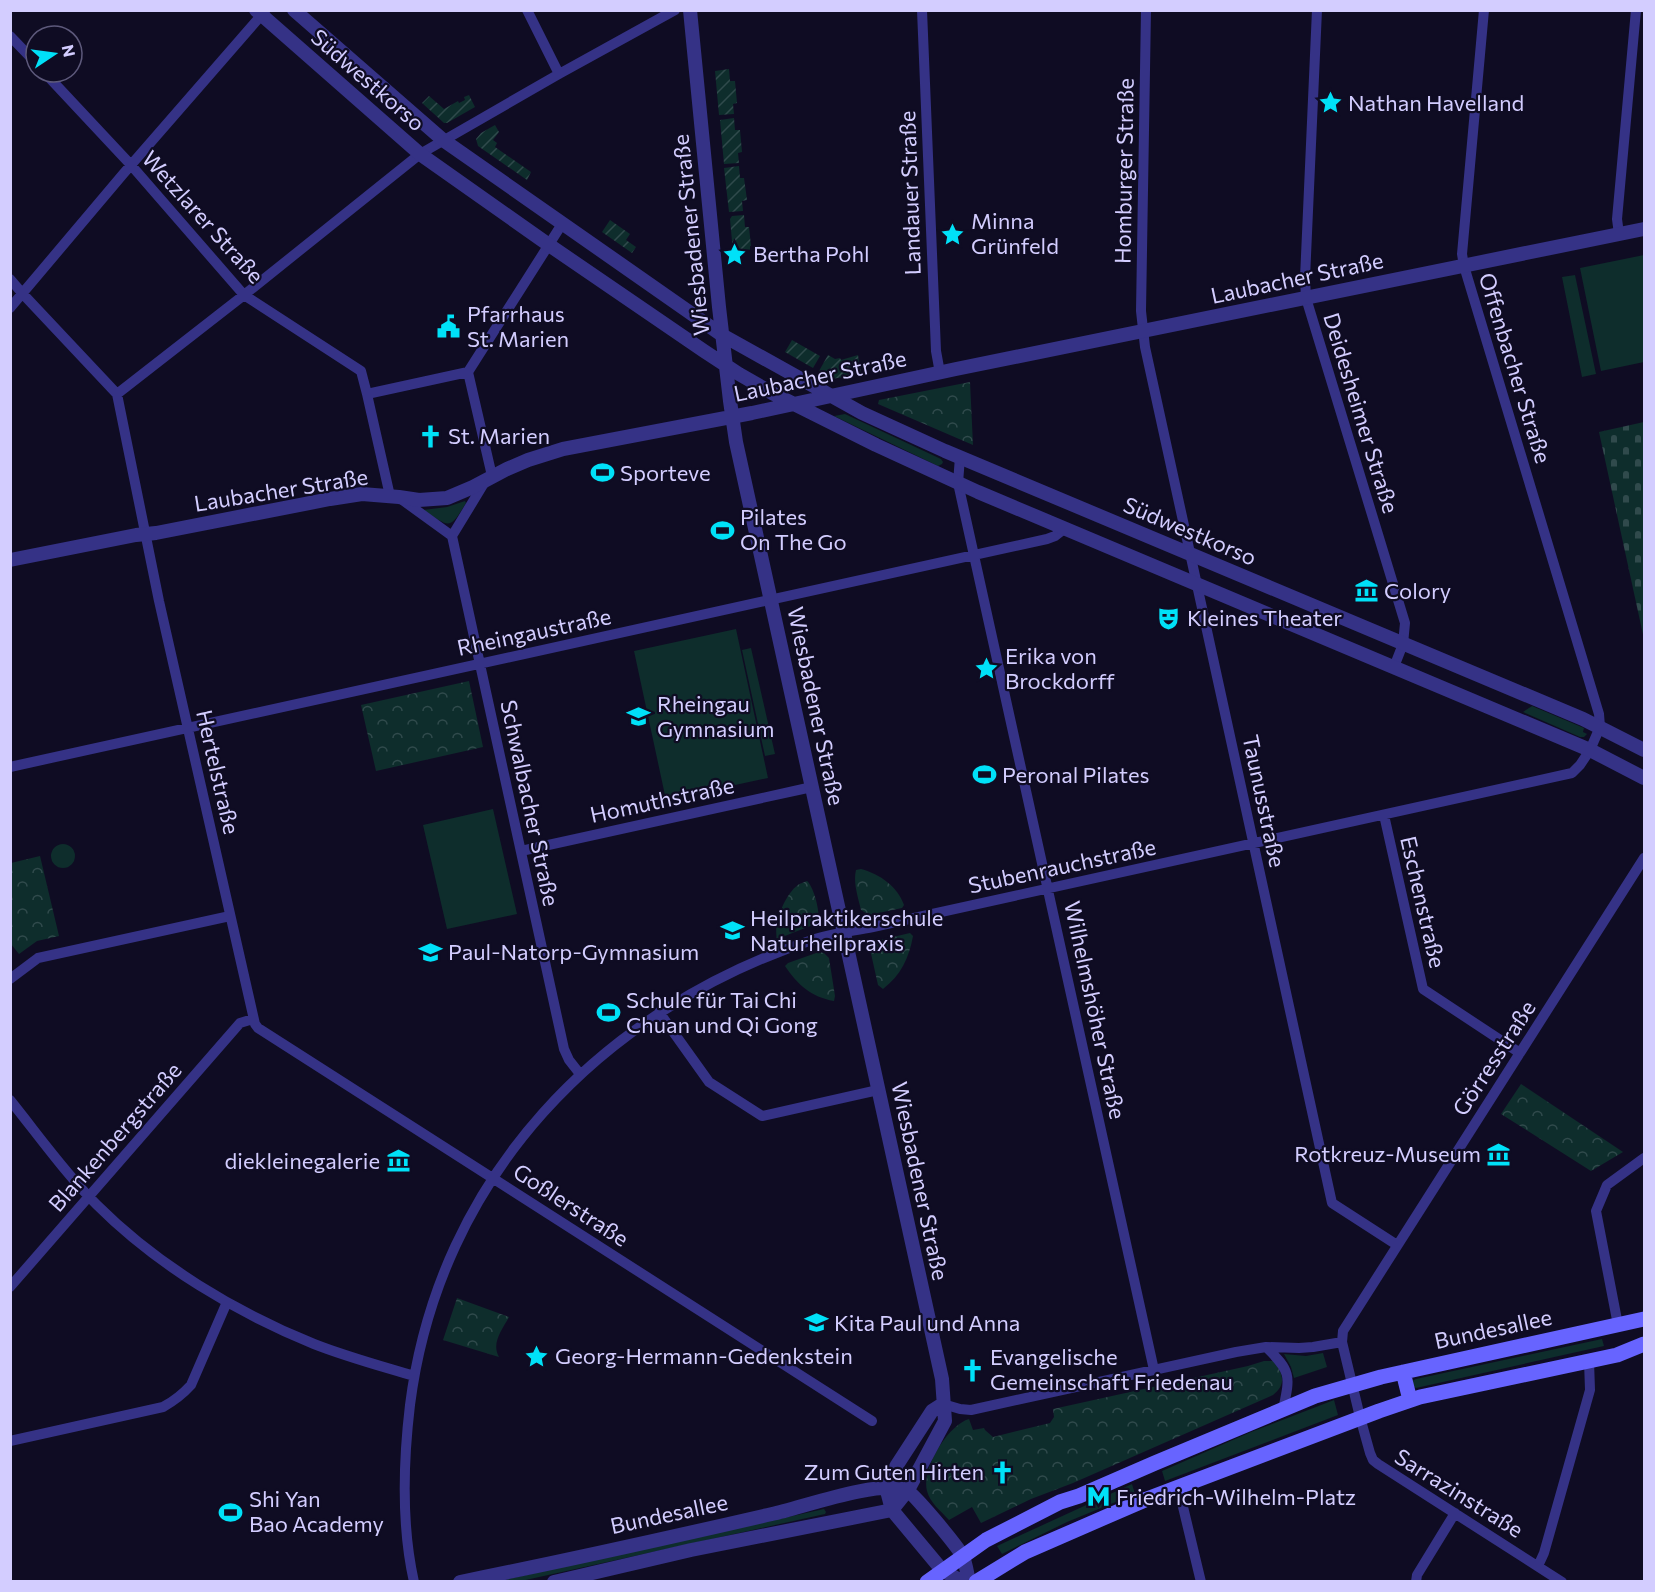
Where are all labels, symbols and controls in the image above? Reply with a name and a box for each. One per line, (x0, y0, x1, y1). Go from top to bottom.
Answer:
street label: Südwestkorso (306, 23, 431, 136)
north arrow (24, 24, 84, 84)
text: N (58, 43, 80, 58)
street label: Homburger Straße (1108, 78, 1139, 264)
place label: Nathan Havelland (1348, 89, 1524, 116)
place icon: Nathan Havelland (1317, 90, 1343, 116)
street label: Landauer Straße (893, 110, 926, 276)
street label: Wiesbadener Straße (666, 133, 715, 337)
street label: Wetzlarer Straße (137, 145, 270, 289)
place label: Minna Grünfeld (971, 207, 1059, 259)
place icon: Minna Grünfeld (940, 221, 966, 247)
place label: Bertha Pohl (753, 240, 870, 267)
place icon: Bertha Pohl (722, 241, 748, 267)
street label: Laubacher Straße (1208, 246, 1386, 309)
street label: Offenbacher Straße (1474, 269, 1557, 466)
place label: Pfarrhaus St. Marien (467, 300, 569, 352)
street label: Deidesheimer Straße (1318, 309, 1405, 516)
public building icon: Pfarrhaus St. Marien (436, 314, 462, 340)
street label: Laubacher Straße (731, 344, 909, 407)
place label: St. Marien (448, 422, 550, 449)
church icon: St. Marien (417, 423, 443, 449)
place label: Sporteve (620, 459, 711, 486)
sports icon: Sporteve (589, 460, 615, 486)
street label: Laubacher Straße (192, 462, 370, 517)
street label: Südwestkorso (1120, 490, 1261, 571)
place label: Pilates On The Go (740, 503, 847, 555)
sports icon: Pilates On The Go (709, 517, 735, 543)
place label: Colory (1384, 577, 1451, 604)
museum icon: Colory (1353, 578, 1379, 604)
street label: Rheingaustraße (454, 602, 613, 661)
street label: Wiesbadener Straße (782, 604, 851, 808)
place label: Kleines Theater (1187, 604, 1342, 631)
theatre icon: Kleines Theater (1156, 605, 1182, 631)
place label: Erika von Brockdorff (1005, 642, 1115, 694)
place icon: Erika von Brockdorff (974, 656, 1000, 682)
place label: Rheingau Gymnasium (657, 690, 774, 742)
street label: Schwalbacher Straße (495, 697, 566, 908)
school or university icon: Rheingau Gymnasium (626, 704, 652, 730)
street label: Hertelstraße (191, 707, 246, 837)
street label: Taunusstraße (1237, 732, 1292, 870)
place label: Peronal Pilates (1002, 761, 1150, 788)
sports icon: Peronal Pilates (971, 762, 997, 788)
street label: Homuthstraße (587, 771, 736, 828)
street label: Stubenrauchstraße (966, 832, 1158, 899)
street label: Eschenstraße (1395, 833, 1452, 971)
street label: Wilhelmshöher Straße (1059, 898, 1132, 1121)
place label: Heilpraktikerschule Naturheilpraxis (750, 904, 943, 956)
school or university icon: Heilpraktikerschule Naturheilpraxis (719, 918, 745, 944)
place label: Paul-Natorp-Gymnasium (448, 938, 699, 965)
school or university icon: Paul-Natorp-Gymnasium (417, 939, 443, 965)
place label: Schule für Tai Chi Chuan und Qi Gong (626, 986, 818, 1038)
street label: Görresstraße (1446, 995, 1541, 1120)
sports icon: Schule für Tai Chi Chuan und Qi Gong (595, 1000, 621, 1026)
street label: Blankenbergstraße (42, 1057, 187, 1217)
street label: Wiesbadener Straße (886, 1079, 955, 1283)
place label: Rotkreuz-Museum (1294, 1140, 1481, 1167)
museum icon: Rotkreuz-Museum (1486, 1141, 1512, 1167)
place label: diekleinegalerie (225, 1147, 380, 1174)
museum icon: diekleinegalerie (385, 1148, 411, 1174)
street label: Goßlerstraße (509, 1157, 634, 1252)
street label: Bundesallee (1432, 1303, 1554, 1354)
place label: Kita Paul und Anna (834, 1309, 1020, 1336)
school or university icon: Kita Paul und Anna (803, 1310, 829, 1336)
place label: Georg-Hermann-Gedenkstein (555, 1342, 853, 1369)
place icon: Georg-Hermann-Gedenkstein (524, 1343, 550, 1369)
place label: Evangelische Gemeinschaft Friedenau (990, 1343, 1233, 1395)
church icon: Evangelische Gemeinschaft Friedenau (959, 1357, 985, 1383)
street label: Sarrazinstraße (1390, 1442, 1529, 1543)
place label: Zum Guten Hirten (804, 1458, 984, 1485)
church icon: Zum Guten Hirten (989, 1459, 1015, 1485)
place label: Friedrich-Wilhelm-Platz (1116, 1483, 1356, 1510)
metro station icon: Friedrich-Wilhelm-Platz (1085, 1484, 1111, 1510)
place label: Shi Yan Bao Academy (249, 1485, 384, 1537)
street label: Bundesallee (608, 1488, 730, 1539)
sports icon: Shi Yan Bao Academy (218, 1499, 244, 1525)

